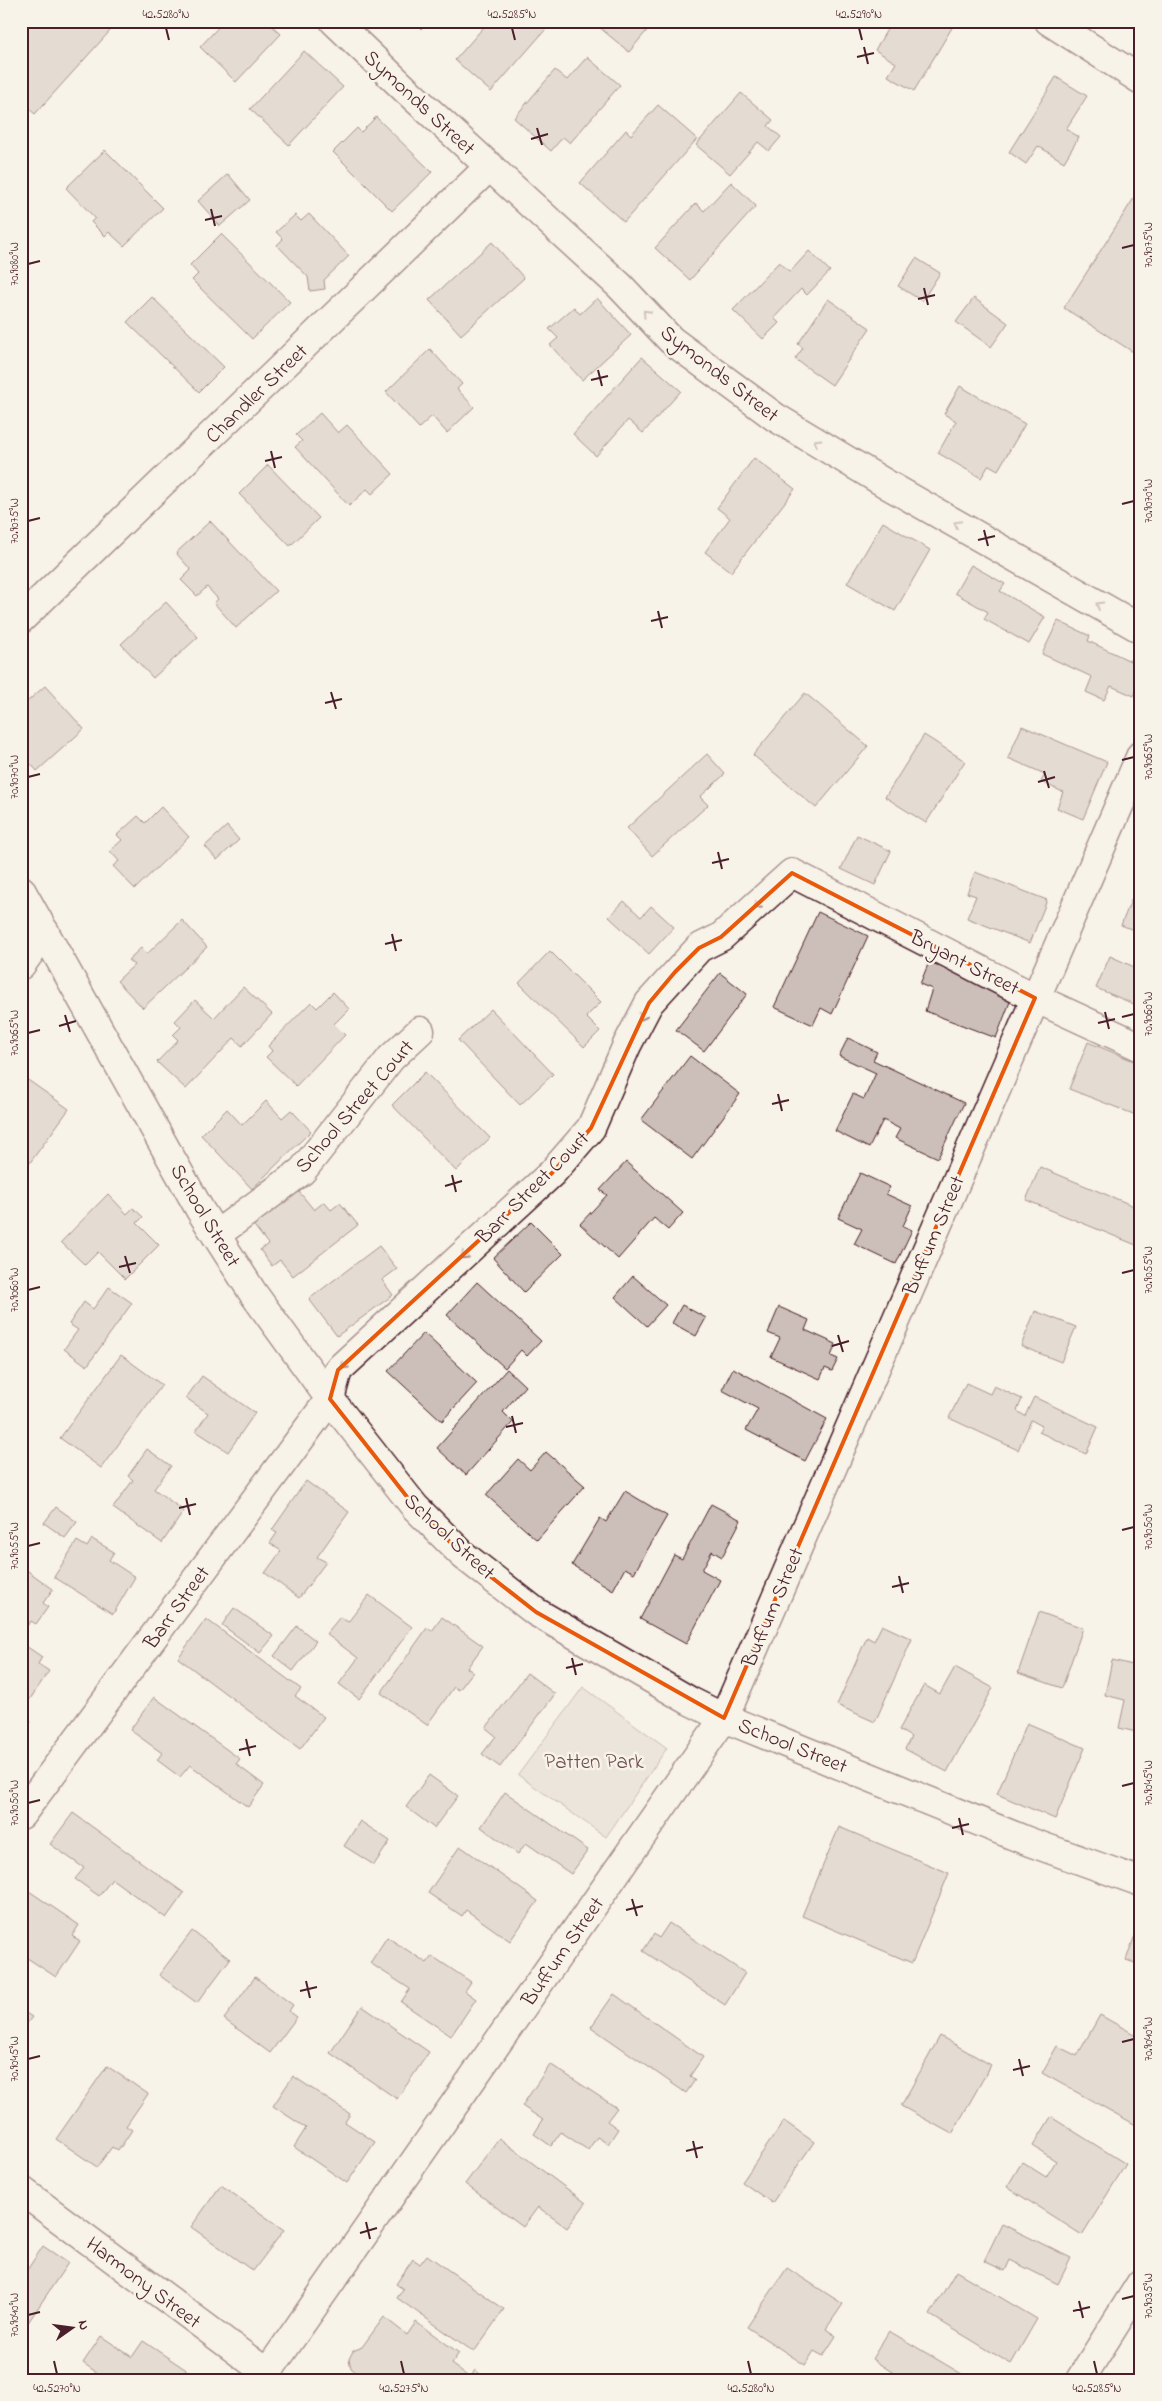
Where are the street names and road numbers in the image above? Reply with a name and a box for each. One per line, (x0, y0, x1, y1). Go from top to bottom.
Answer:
street label: Symonds Street (355, 44, 481, 165)
street label: Symonds Street (652, 319, 785, 432)
street label: Chandler Street (199, 338, 316, 451)
street label: Bryant Street (902, 923, 1024, 1006)
street label: School Street Court (289, 1034, 422, 1181)
street label: Barr Street Court (469, 1125, 597, 1253)
street label: School Street (162, 1159, 247, 1273)
street label: Buffum Street (896, 1171, 974, 1301)
street label: School Street (396, 1487, 501, 1588)
street label: Buffum Street (735, 1543, 813, 1673)
street label: Barr Street (136, 1560, 218, 1657)
street label: School Street (733, 1711, 852, 1782)
street label: Buffum Street (514, 1891, 613, 2014)
street label: Harmony Street (78, 2230, 207, 2339)

